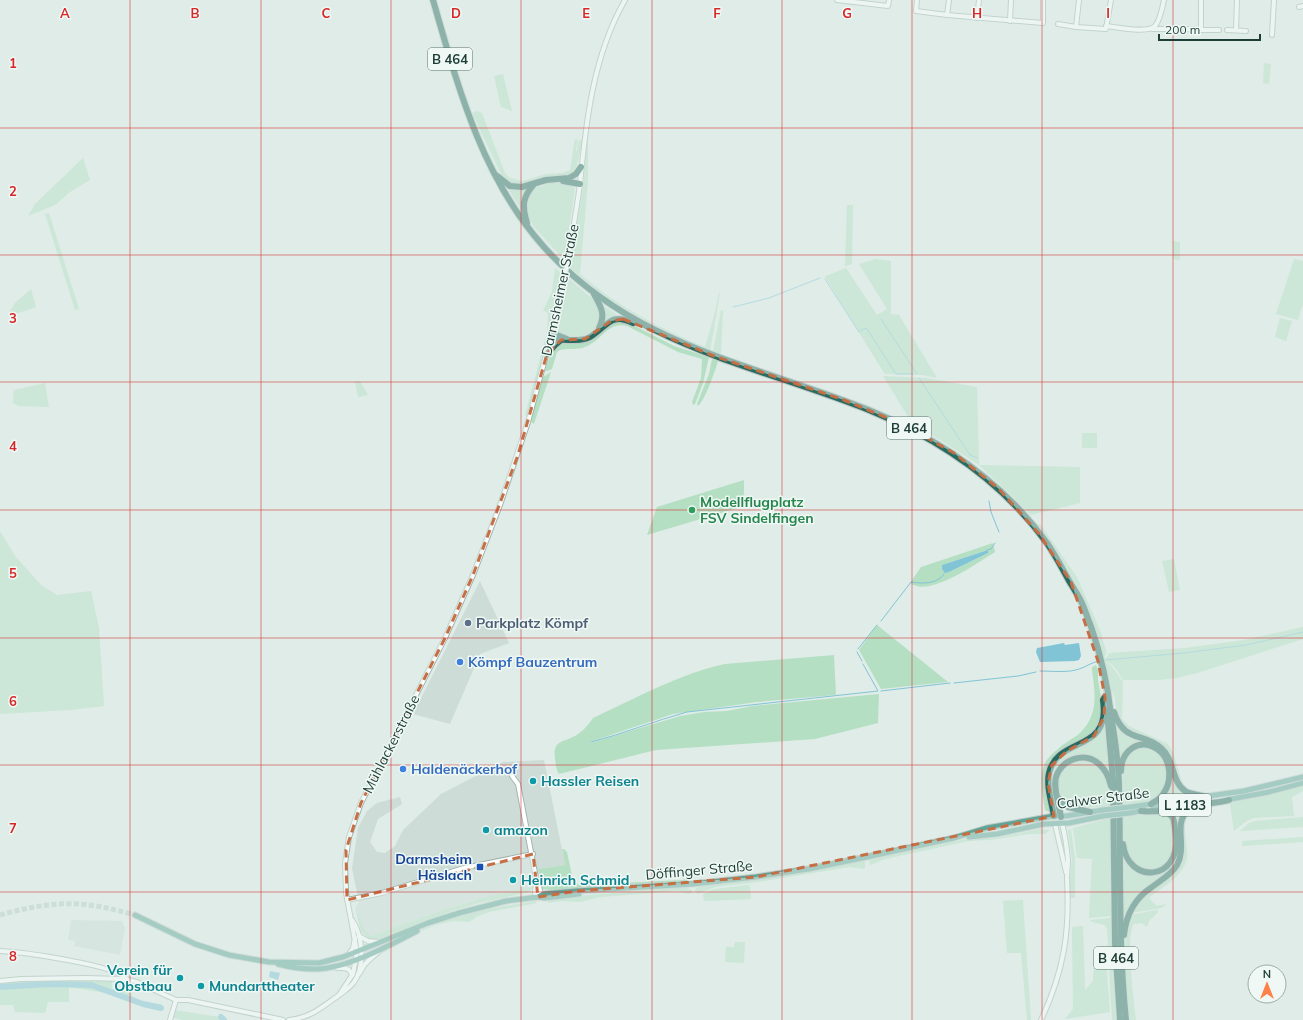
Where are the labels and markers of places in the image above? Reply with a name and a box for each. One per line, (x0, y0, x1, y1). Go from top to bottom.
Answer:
place label: Modellflugplatz FSV Sindelfingen (700, 493, 814, 527)
marker: Modellflugplatz FSV Sindelfingen (687, 505, 697, 515)
place label: Parkplatz Kömpf (476, 614, 589, 632)
marker: Parkplatz Kömpf (463, 618, 473, 628)
place label: Kömpf Bauzentrum (468, 653, 597, 671)
marker: Kömpf Bauzentrum (455, 657, 465, 667)
place label: Haldenäckerhof (411, 760, 518, 778)
marker: Haldenäckerhof (398, 764, 408, 774)
place label: Hassler Reisen (541, 772, 639, 790)
marker: Hassler Reisen (528, 776, 538, 786)
place label: amazon (494, 821, 548, 839)
marker: amazon (481, 825, 491, 835)
place label: Darmsheim Häslach (395, 850, 472, 884)
marker: Darmsheim Häslach (475, 862, 485, 872)
place label: Heinrich Schmid (521, 871, 630, 889)
marker: Heinrich Schmid (508, 875, 518, 885)
place label: Verein für Obstbau (106, 961, 172, 995)
marker: Verein für Obstbau (175, 973, 185, 983)
place label: Mundarttheater (209, 977, 315, 995)
marker: Mundarttheater (196, 981, 206, 991)

